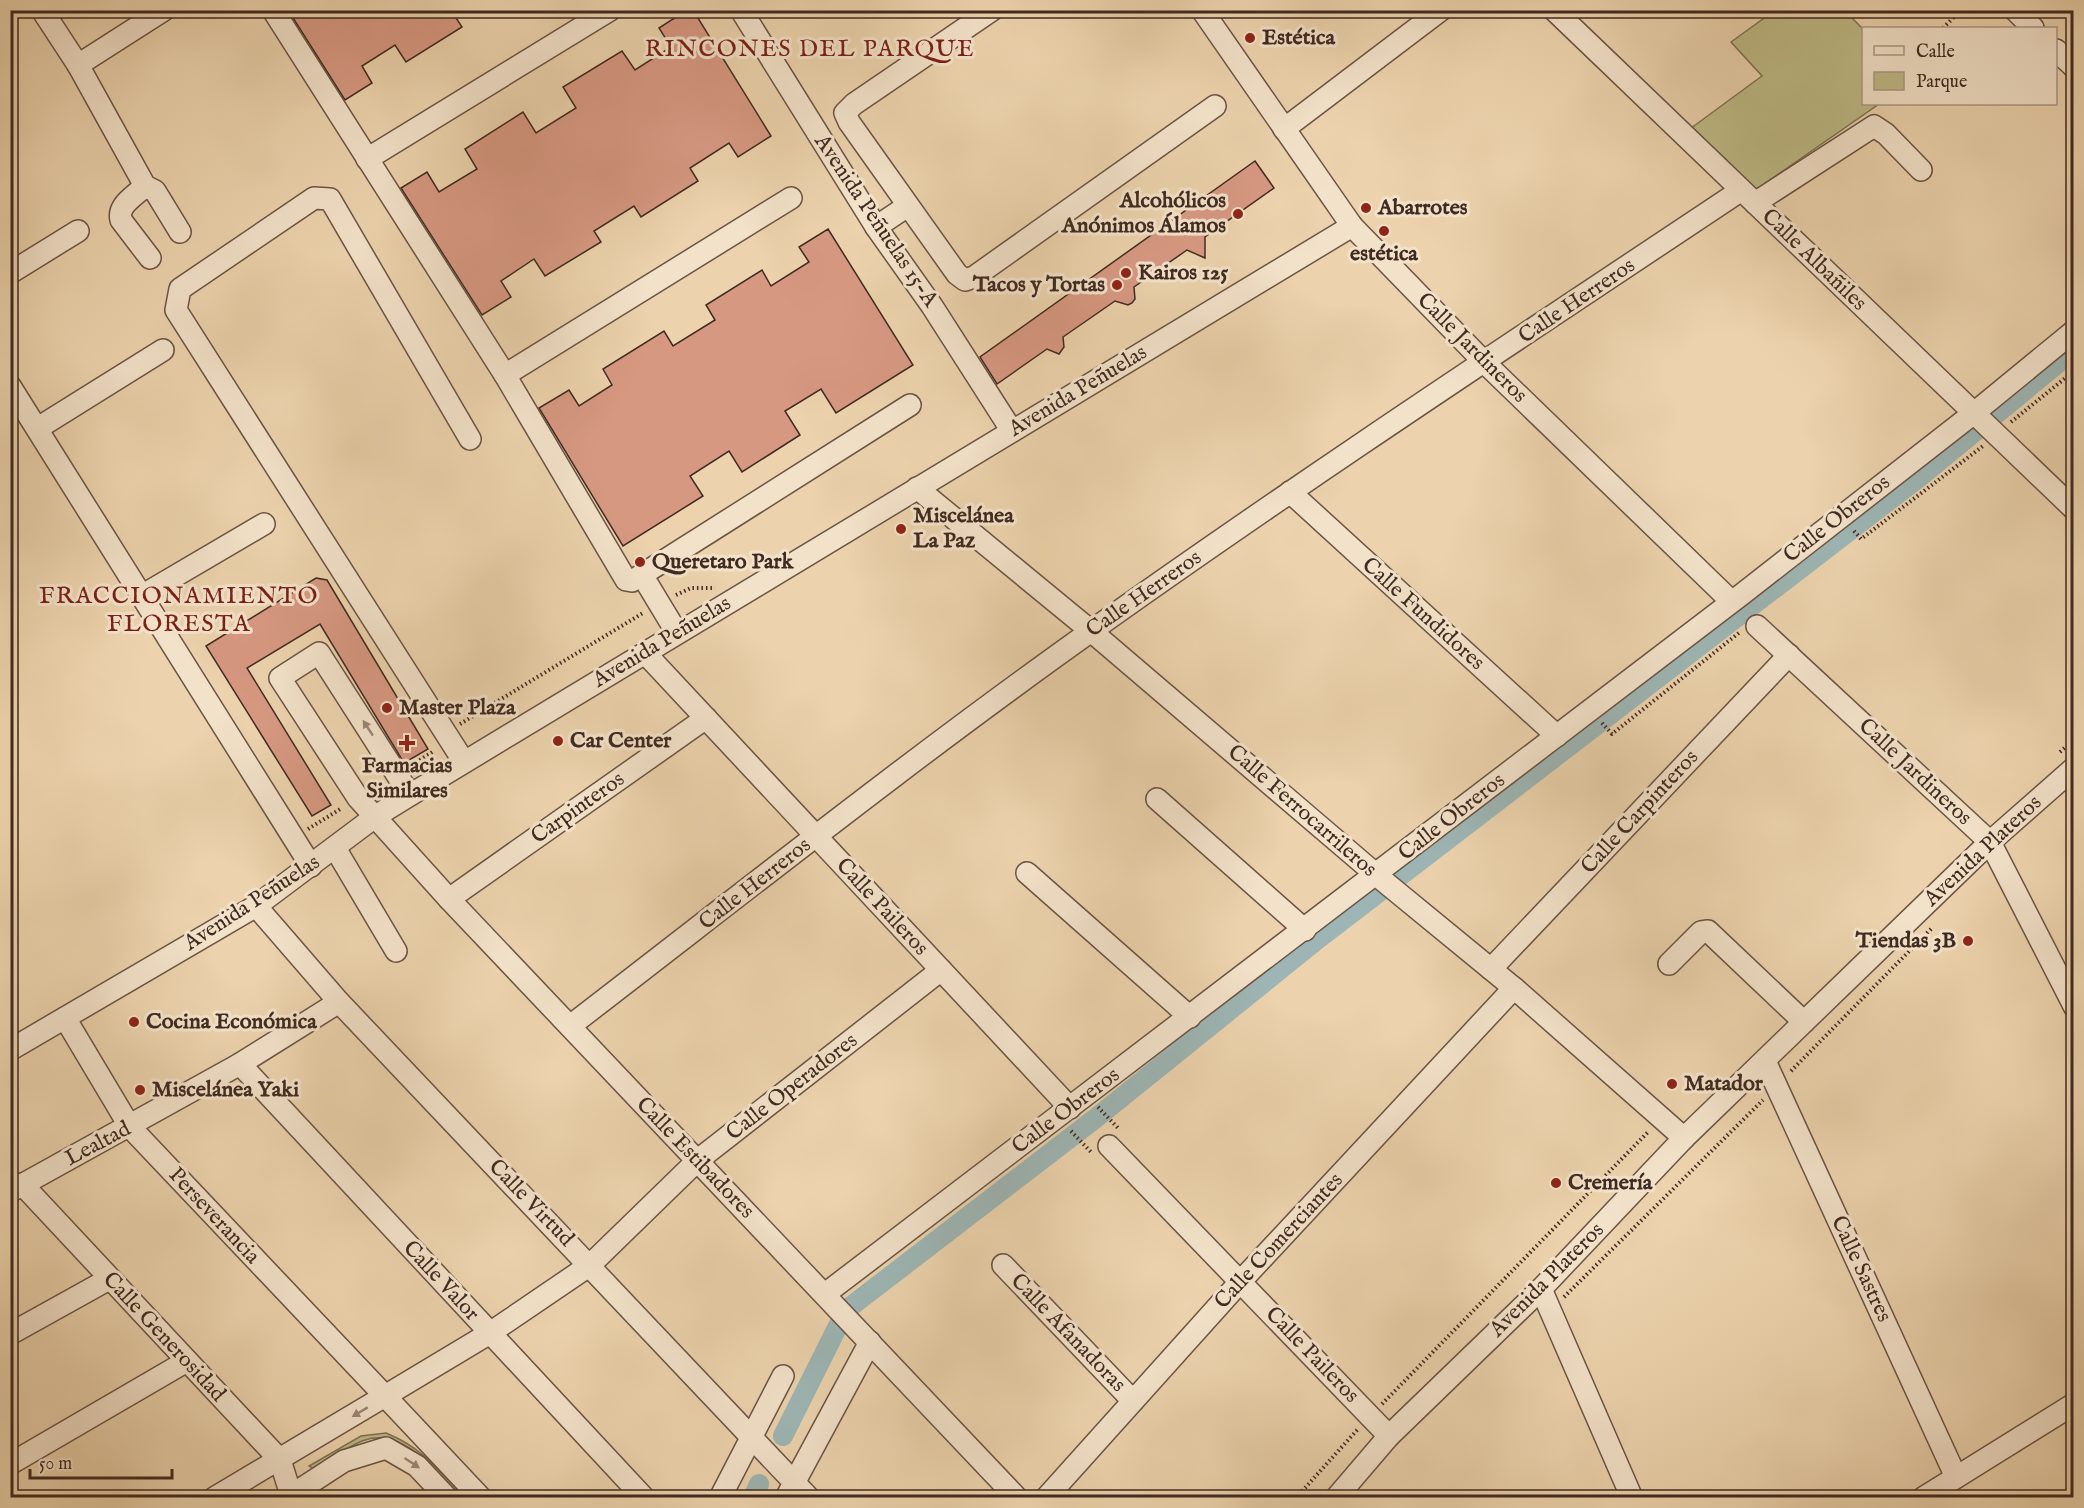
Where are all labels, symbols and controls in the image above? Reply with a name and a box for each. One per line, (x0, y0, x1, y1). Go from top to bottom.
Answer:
place label: Estética (1262, 24, 1335, 52)
legend (1862, 27, 2057, 105)
marker: Estética (1243, 31, 1257, 45)
district label: RINCONES DEL PARQUE (645, 34, 975, 65)
text: Calle (1916, 41, 1955, 64)
text: Parque (1916, 71, 1967, 94)
street label: Avenida Peñuelas 15-A (807, 128, 945, 314)
place label: Alcohólicos Anónimos Álamos (1061, 187, 1226, 240)
place label: Abarrotes (1377, 194, 1468, 222)
marker: Abarrotes (1359, 201, 1373, 215)
street label: Calle Albañiles (1756, 203, 1872, 317)
marker: Alcohólicos Anónimos Álamos (1231, 207, 1245, 221)
marker: estética (1377, 224, 1391, 238)
place label: estética (1350, 240, 1418, 268)
street label: Calle Herreros (1513, 252, 1641, 350)
place label: Kairos 125 (1138, 259, 1228, 287)
marker: Kairos 125 (1119, 266, 1133, 280)
place label: Tacos y Tortas (972, 271, 1105, 299)
marker: Tacos y Tortas (1110, 278, 1124, 292)
street label: Calle Jardineros (1411, 287, 1533, 409)
street label: Avenida Peñuelas (1003, 339, 1152, 444)
street label: Calle Obreros (1778, 469, 1896, 569)
place label: Miscelánea La Paz (913, 502, 1014, 555)
marker: Miscelánea La Paz (894, 522, 908, 536)
street label: Calle Herreros (1081, 544, 1207, 644)
place label: Queretaro Park (652, 548, 795, 576)
street label: Calle Fundidores (1356, 551, 1490, 677)
marker: Queretaro Park (633, 555, 647, 569)
district label: FRACCIONAMIENTO FLORESTA (39, 581, 319, 640)
street label: Avenida Peñuelas (587, 590, 736, 695)
place label: Master Plaza (399, 694, 516, 722)
marker: Master Plaza (380, 701, 394, 715)
street label: Calle Jardineros (1852, 712, 1978, 832)
one-way arrow (363, 720, 374, 736)
place label: Car Center (570, 727, 672, 755)
marker: Car Center (551, 734, 565, 748)
marker: Farmacias Similares (400, 736, 414, 750)
street label: Calle Ferrocarrileros (1222, 739, 1382, 883)
street label: Calle Carpinteros (1575, 744, 1705, 880)
place label: Farmacias Similares (362, 752, 452, 805)
street label: Carpinteros (526, 766, 630, 850)
street label: Calle Obreros (1393, 767, 1511, 867)
street label: Avenida Plateros (1917, 789, 2048, 914)
street label: Calle Herreros (693, 832, 817, 936)
street label: Avenida Peñuelas (178, 849, 325, 958)
street label: Calle Paileros (830, 852, 934, 962)
place label: Tiendas 3B (1855, 927, 1956, 955)
marker: Tiendas 3B (1961, 934, 1975, 948)
place label: Cocina Económica (146, 1008, 317, 1036)
marker: Cocina Económica (127, 1015, 141, 1029)
street label: Calle Operadores (721, 1027, 863, 1147)
street label: Calle Obreros (1007, 1061, 1125, 1161)
place label: Matador (1684, 1070, 1764, 1098)
place label: Miscelánea Yaki (152, 1076, 299, 1104)
marker: Matador (1665, 1077, 1679, 1091)
marker: Miscelánea Yaki (133, 1083, 147, 1097)
street label: Calle Estibadores (630, 1091, 760, 1225)
street label: Lealtad (60, 1115, 136, 1173)
street label: Calle Virtud (482, 1153, 580, 1253)
street label: Perseverancia (162, 1162, 266, 1271)
street label: Calle Comerciantes (1209, 1167, 1349, 1315)
place label: Cremería (1568, 1169, 1653, 1197)
marker: Cremería (1549, 1176, 1563, 1190)
street label: Calle Sastres (1824, 1211, 1898, 1327)
street label: Avenida Plateros (1483, 1217, 1610, 1344)
street label: Calle Valor (397, 1235, 485, 1327)
street label: Calle Generosidad (96, 1266, 232, 1408)
street label: Calle Afanadoras (1004, 1268, 1132, 1398)
street label: Calle Paileros (1259, 1301, 1365, 1409)
one-way arrow (352, 1406, 368, 1417)
scale bar (30, 1442, 172, 1480)
text: 50 m (39, 1453, 72, 1476)
one-way arrow (403, 1458, 420, 1469)

